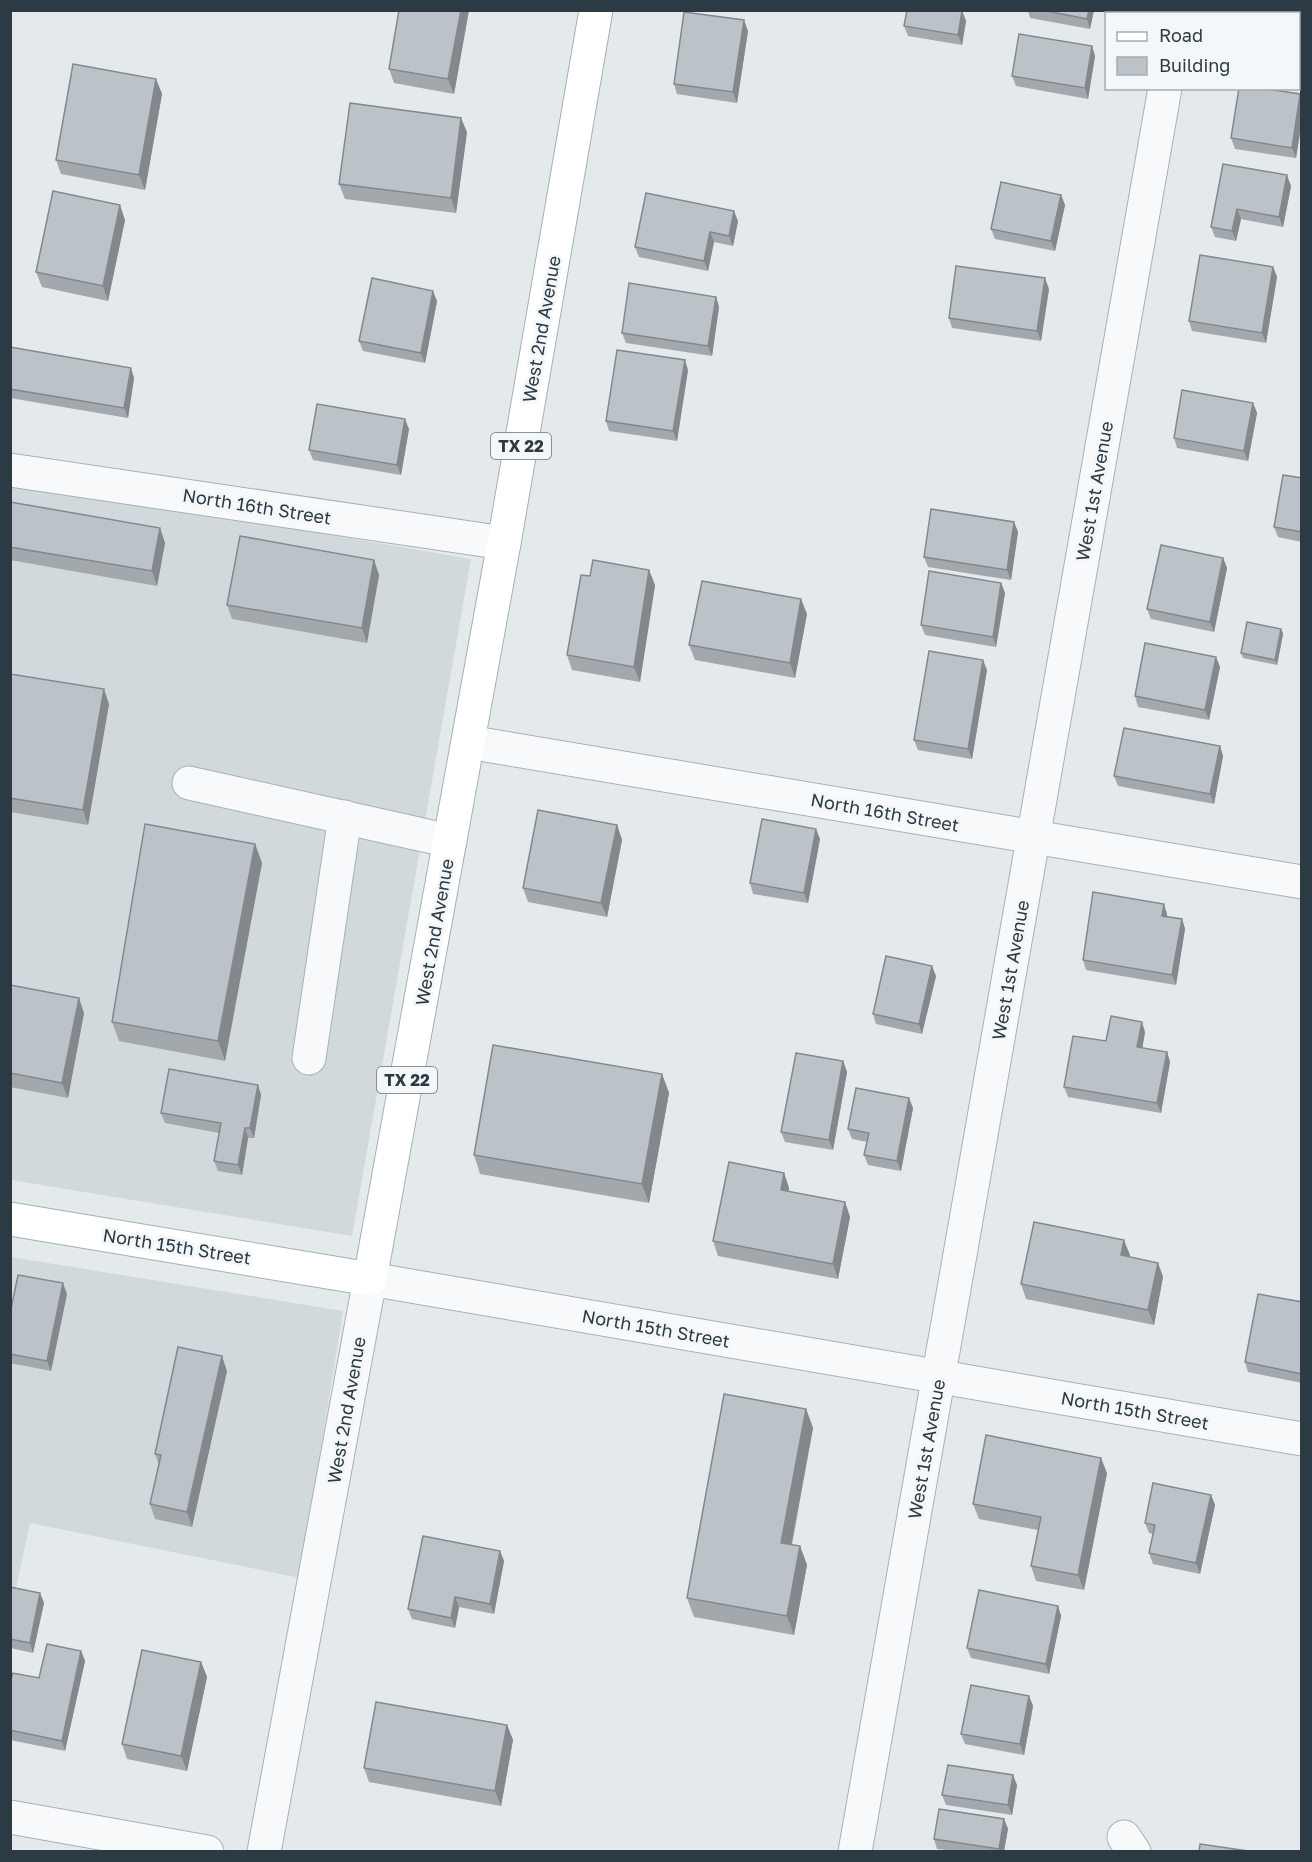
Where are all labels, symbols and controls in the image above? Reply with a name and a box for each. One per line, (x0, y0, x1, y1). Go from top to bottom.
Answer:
legend (1105, 12, 1300, 90)
text: Road (1159, 24, 1203, 46)
text: Building (1159, 54, 1230, 76)
street label: West 2nd Avenue (517, 254, 565, 404)
street label: West 1st Avenue (1071, 419, 1117, 563)
road number: TX 22 (491, 433, 551, 459)
street label: North 16th Street (181, 483, 333, 529)
street label: North 16th Street (809, 788, 961, 836)
street label: West 2nd Avenue (410, 857, 458, 1007)
street label: West 1st Avenue (987, 898, 1033, 1042)
road number: TX 22 (377, 1067, 437, 1093)
street label: North 15th Street (101, 1223, 253, 1269)
street label: North 15th Street (580, 1304, 732, 1352)
street label: West 2nd Avenue (322, 1335, 370, 1485)
street label: West 1st Avenue (903, 1377, 949, 1521)
street label: North 15th Street (1059, 1386, 1211, 1434)

